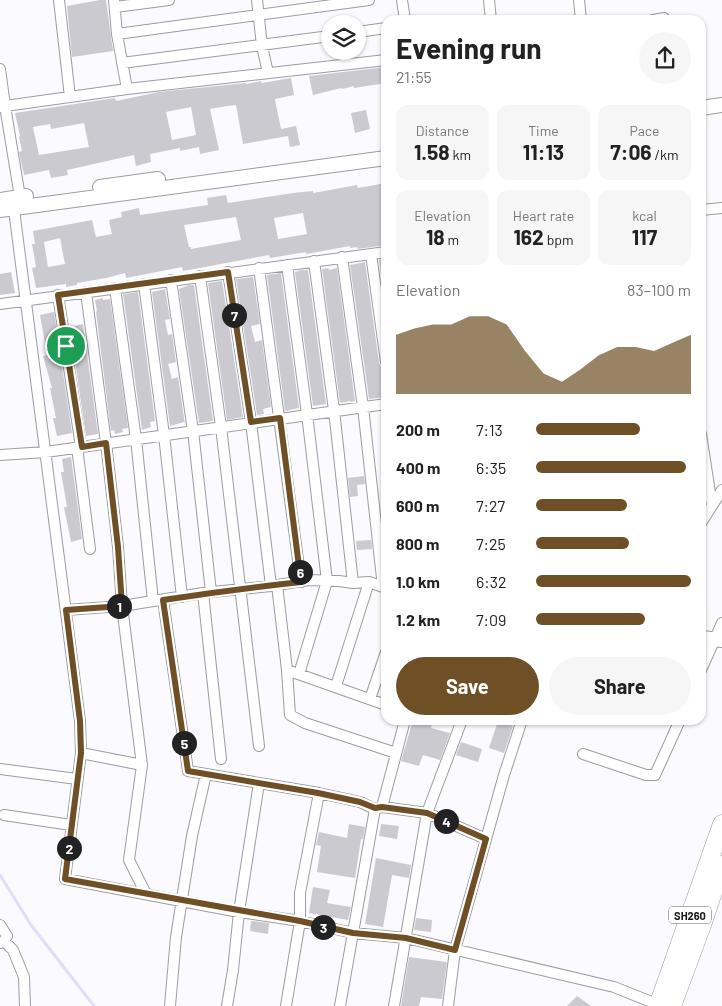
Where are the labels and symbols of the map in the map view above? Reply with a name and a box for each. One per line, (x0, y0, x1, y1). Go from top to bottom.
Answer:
pin: 7 (222, 302, 246, 328)
pin (45, 325, 87, 367)
pin: 6 (288, 560, 312, 584)
pin: 1 (106, 594, 132, 618)
pin: 5 (172, 730, 196, 756)
pin: 4 (434, 808, 458, 834)
pin: 2 (56, 836, 82, 860)
road number: SH260 (669, 906, 711, 924)
pin: 3 (310, 914, 336, 940)

